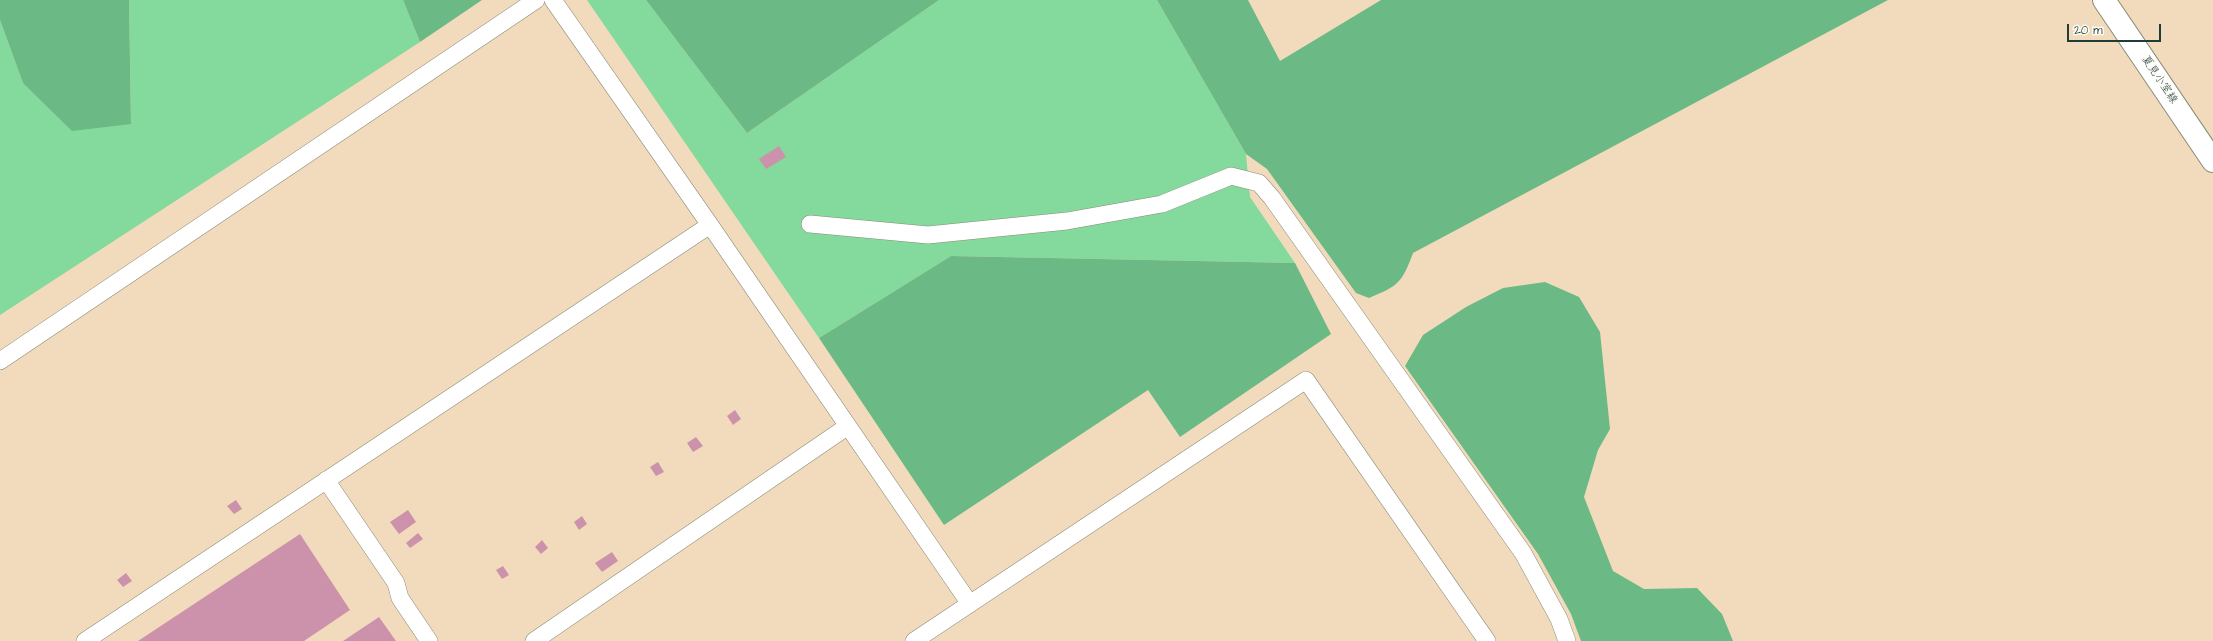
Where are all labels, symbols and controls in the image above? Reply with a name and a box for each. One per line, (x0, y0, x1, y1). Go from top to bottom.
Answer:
scale bar (2069, 16, 2163, 42)
text: 20 m (2074, 22, 2103, 39)
street label: 夏見小室線 (2138, 54, 2180, 106)

